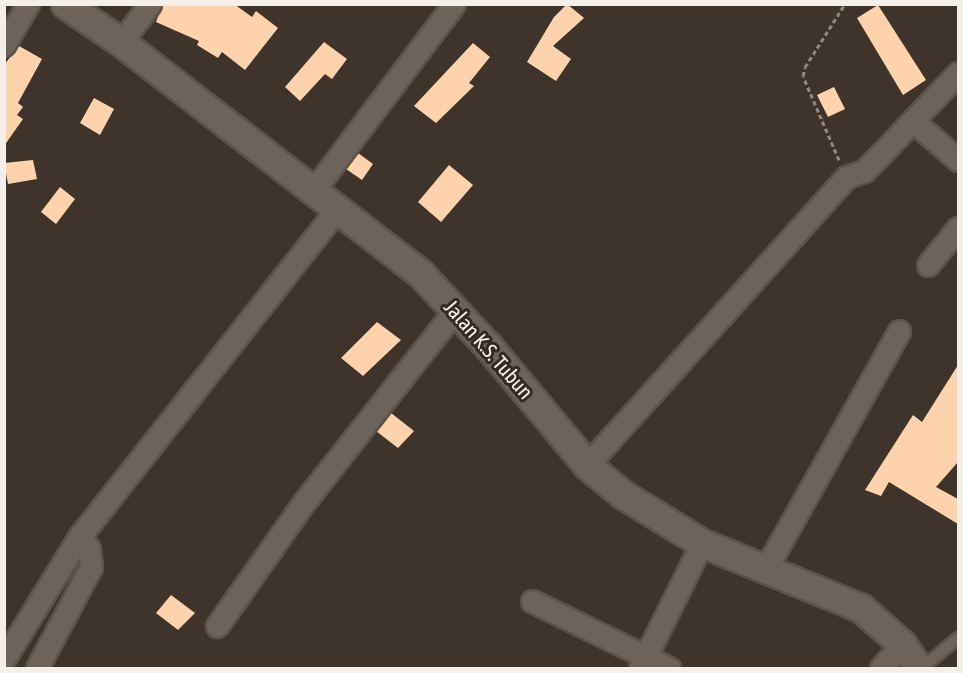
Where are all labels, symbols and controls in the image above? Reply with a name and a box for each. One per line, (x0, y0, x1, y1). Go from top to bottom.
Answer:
street label: Jalan K.S. Tubun (439, 294, 539, 404)

